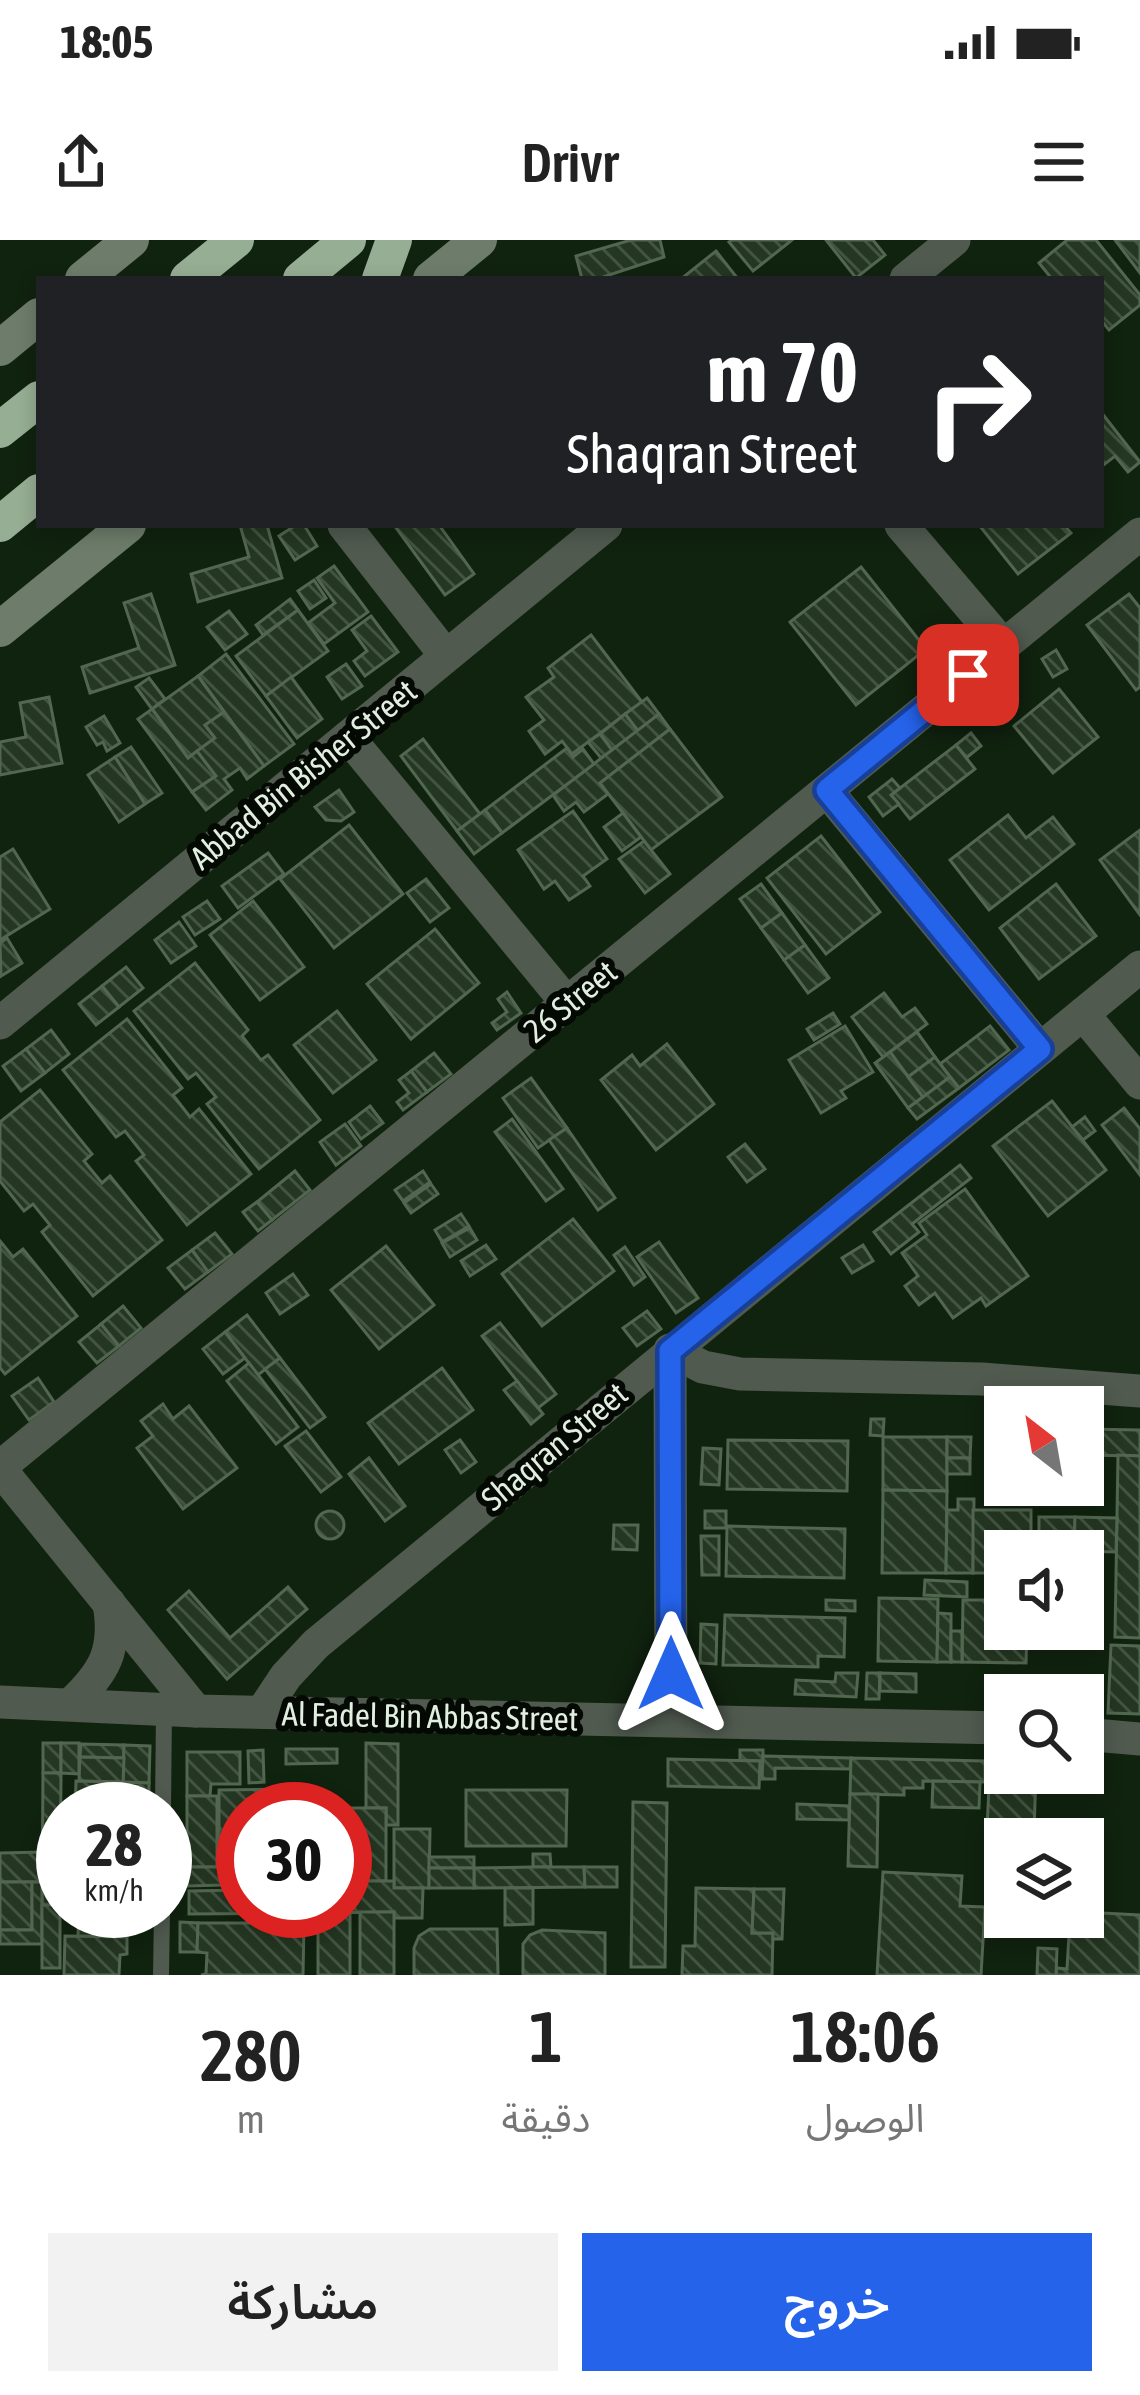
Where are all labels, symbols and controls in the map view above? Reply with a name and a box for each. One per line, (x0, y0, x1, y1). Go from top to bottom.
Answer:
text: 18:05 (60, 16, 154, 68)
icon: share (48, 129, 114, 195)
icon: menu (1026, 129, 1092, 195)
text: Drivr (522, 132, 618, 193)
text: 70 m (707, 324, 858, 420)
icon: right (900, 324, 1056, 480)
text: Shaqran Street (566, 423, 858, 484)
pin (917, 624, 1019, 726)
icon: arrive (935, 642, 1001, 708)
street label: Abbad Bin Bisher Street (183, 671, 423, 877)
street label: 26 Street (516, 952, 624, 1050)
street label: Shaqran Street (474, 1374, 634, 1518)
north arrow (984, 1386, 1104, 1506)
map controls (984, 1386, 1104, 1938)
button: sound (984, 1530, 1104, 1650)
position arrow (608, 1611, 734, 1737)
button: search (984, 1674, 1104, 1794)
street label: Al Fadel Bin Abbas Street (281, 1694, 579, 1738)
speed limit sign: 30 (216, 1782, 372, 1938)
text: 28 (86, 1810, 142, 1879)
button: layers (984, 1818, 1104, 1938)
text: km/h (84, 1873, 144, 1907)
text: 1 (529, 1995, 563, 2077)
text: 18:06 (790, 1995, 940, 2077)
text: 280 (200, 2014, 302, 2096)
text: دقيقة (502, 2096, 590, 2140)
text: الوصول (806, 2096, 924, 2140)
text: m (237, 2097, 265, 2141)
button: مشاركة (48, 2233, 558, 2371)
button: خروج (582, 2233, 1092, 2371)

